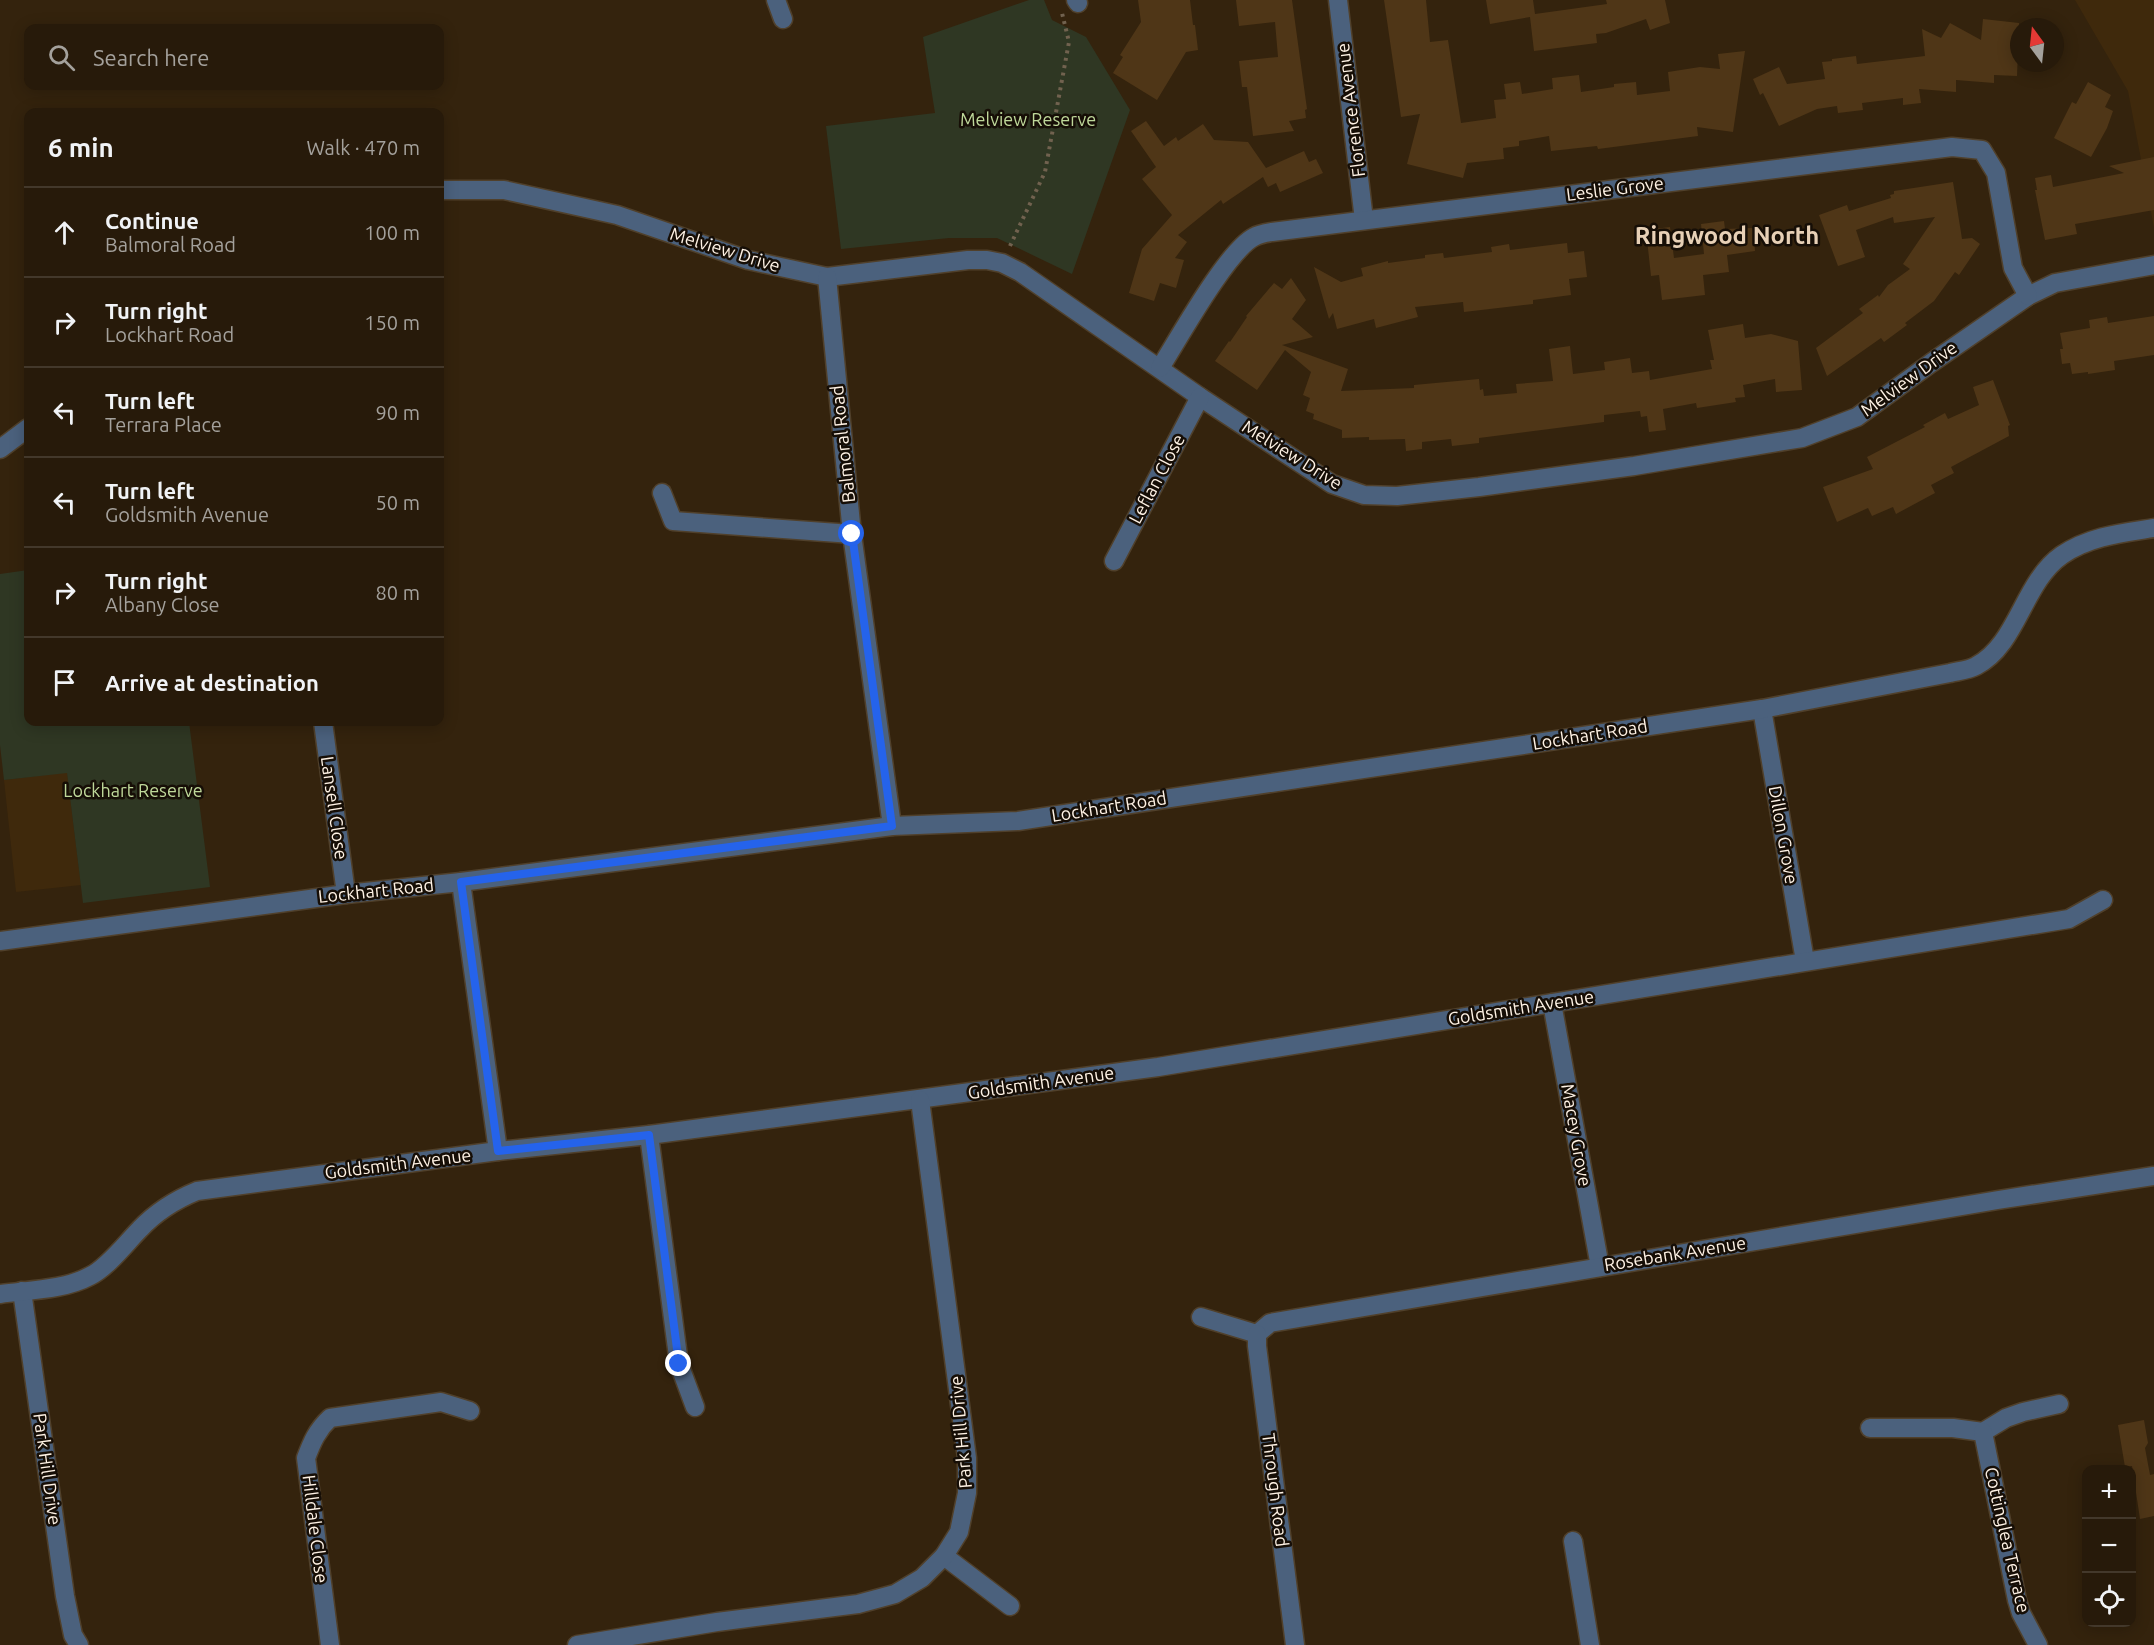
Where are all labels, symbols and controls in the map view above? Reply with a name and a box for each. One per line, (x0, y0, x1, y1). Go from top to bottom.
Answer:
north arrow (2010, 18, 2064, 72)
search box (24, 24, 444, 90)
icon: search (45, 41, 78, 74)
street label: Florence Avenue (1332, 42, 1368, 178)
text: Search here (93, 45, 209, 70)
park label: Melview Reserve (960, 109, 1096, 129)
text: 6 min (48, 133, 114, 162)
text: Walk · 470 m (307, 136, 420, 159)
street label: Leslie Grove (1565, 172, 1665, 204)
text: Continue (105, 208, 199, 233)
icon: ahead (48, 216, 81, 249)
text: 100 m (364, 221, 420, 244)
district label: Ringwood North (1635, 222, 1819, 249)
street label: Melview Drive (668, 223, 783, 275)
text: Balmoral Road (105, 233, 236, 256)
text: Turn right (105, 298, 207, 323)
icon: right (48, 306, 81, 339)
text: 150 m (364, 311, 420, 334)
text: Lockhart Road (105, 323, 234, 346)
street label: Melview Drive (1856, 337, 1960, 420)
street label: Balmoral Road (826, 384, 858, 504)
text: Turn left (105, 388, 195, 413)
icon: left (48, 396, 81, 429)
text: 90 m (376, 401, 420, 424)
text: Terrara Place (105, 413, 222, 436)
street label: Melview Drive (1239, 415, 1346, 493)
street label: Leflan Close (1124, 430, 1188, 527)
text: Turn left (105, 478, 195, 503)
icon: left (48, 486, 81, 519)
text: 50 m (376, 491, 420, 514)
text: Goldsmith Avenue (105, 503, 269, 526)
route start (838, 520, 864, 546)
text: Turn right (105, 568, 207, 593)
icon: right (48, 576, 81, 609)
text: 80 m (376, 581, 420, 604)
text: Albany Close (105, 593, 220, 616)
icon: arrive (48, 666, 81, 699)
text: Arrive at destination (105, 670, 319, 695)
street label: Lockhart Road (1531, 715, 1649, 753)
street label: Lansell Close (318, 755, 352, 861)
park label: Lockhart Reserve (63, 780, 203, 800)
street label: Dillon Grove (1766, 784, 1802, 885)
street label: Lockhart Road (1050, 787, 1168, 825)
street label: Lockhart Road (317, 874, 435, 906)
street label: Goldsmith Avenue (1446, 986, 1595, 1028)
street label: Goldsmith Avenue (966, 1062, 1115, 1102)
street label: Macey Grove (1558, 1082, 1596, 1188)
street label: Goldsmith Avenue (323, 1144, 472, 1182)
street label: Rosebank Avenue (1602, 1232, 1747, 1274)
route end (665, 1350, 691, 1376)
street label: Park Hill Drive (945, 1375, 975, 1489)
street label: Park Hill Drive (30, 1412, 66, 1526)
street label: Through Road (1259, 1432, 1293, 1548)
street label: Cottinglea Terrace (1981, 1465, 2034, 1615)
map controls (2082, 1465, 2136, 1627)
button: + (2082, 1465, 2136, 1519)
street label: Hilldale Close (299, 1474, 333, 1584)
button: − (2082, 1519, 2136, 1573)
button: locate (2082, 1573, 2136, 1627)

